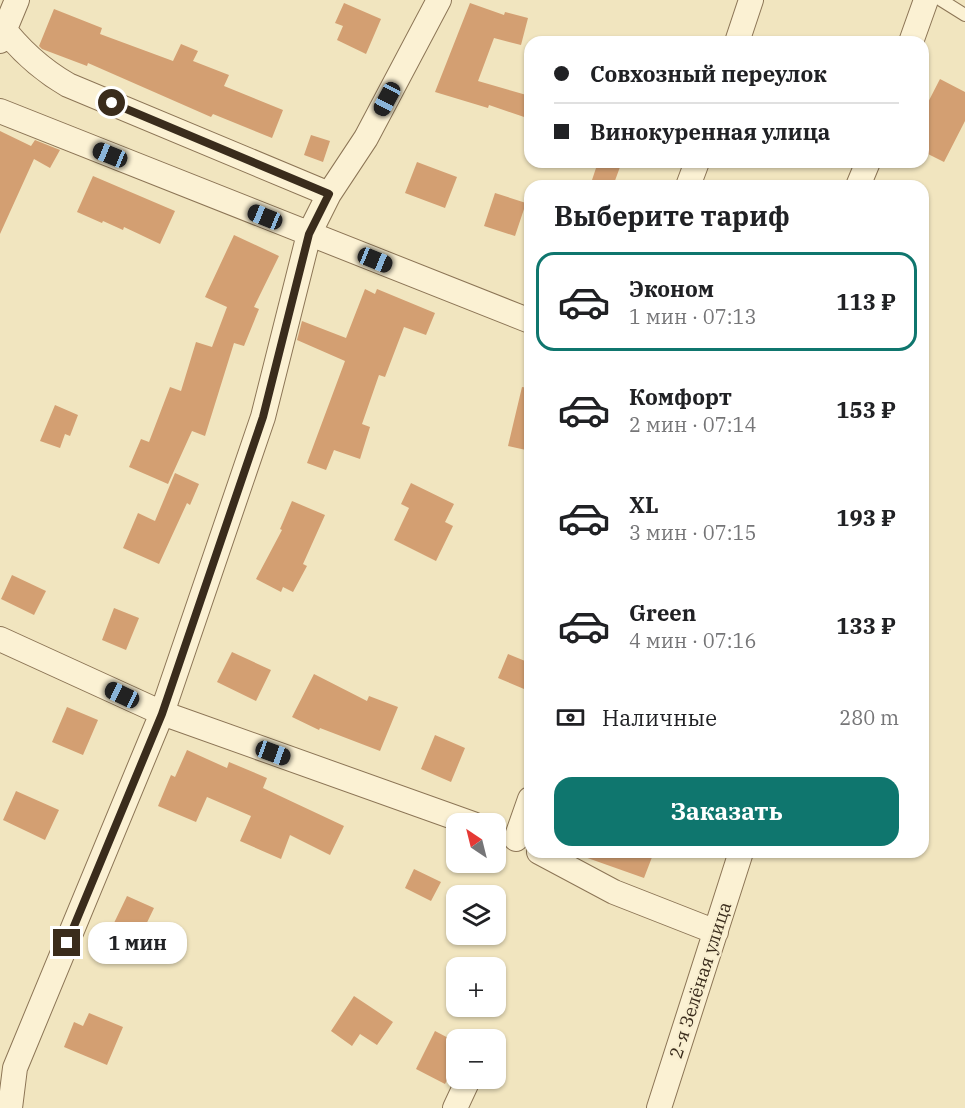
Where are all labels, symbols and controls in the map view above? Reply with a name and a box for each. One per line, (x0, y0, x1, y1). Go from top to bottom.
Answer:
text: Совхозный переулок (590, 59, 827, 88)
car (371, 79, 403, 119)
route start (98, 89, 125, 116)
text: Винокуренная улица (590, 117, 830, 146)
car (90, 140, 130, 170)
text: Выберите тариф (554, 198, 790, 233)
car (245, 202, 285, 232)
car (355, 245, 395, 275)
text: Эконом (629, 274, 714, 303)
icon: car (557, 275, 611, 329)
text: 113 ₽ (836, 287, 896, 316)
text: 1 мин · 07:13 (629, 303, 757, 330)
text: Комфорт (629, 382, 732, 411)
icon: car (557, 383, 611, 437)
text: 153 ₽ (836, 395, 896, 424)
text: 2 мин · 07:14 (629, 411, 757, 438)
text: XL (629, 490, 659, 519)
icon: car (557, 491, 611, 545)
text: 193 ₽ (836, 503, 896, 532)
text: 3 мин · 07:15 (629, 519, 757, 546)
text: Green (629, 598, 696, 627)
icon: car (557, 599, 611, 653)
text: 133 ₽ (836, 611, 896, 640)
text: 4 мин · 07:16 (629, 627, 757, 654)
car (102, 679, 142, 711)
icon: cash (554, 701, 587, 734)
text: Наличные (602, 703, 717, 732)
text: 280 m (839, 704, 899, 731)
car (253, 738, 293, 768)
button: Заказать (554, 777, 899, 846)
north arrow (446, 813, 506, 873)
map controls (446, 813, 506, 1089)
button: layers (446, 885, 506, 945)
street label: 2-я Зелёная улица (664, 899, 736, 1061)
callout: 1 мин (88, 922, 187, 964)
route end (53, 929, 80, 956)
text: 1 мин (108, 929, 167, 956)
button: + (446, 957, 506, 1017)
button: − (446, 1029, 506, 1089)

